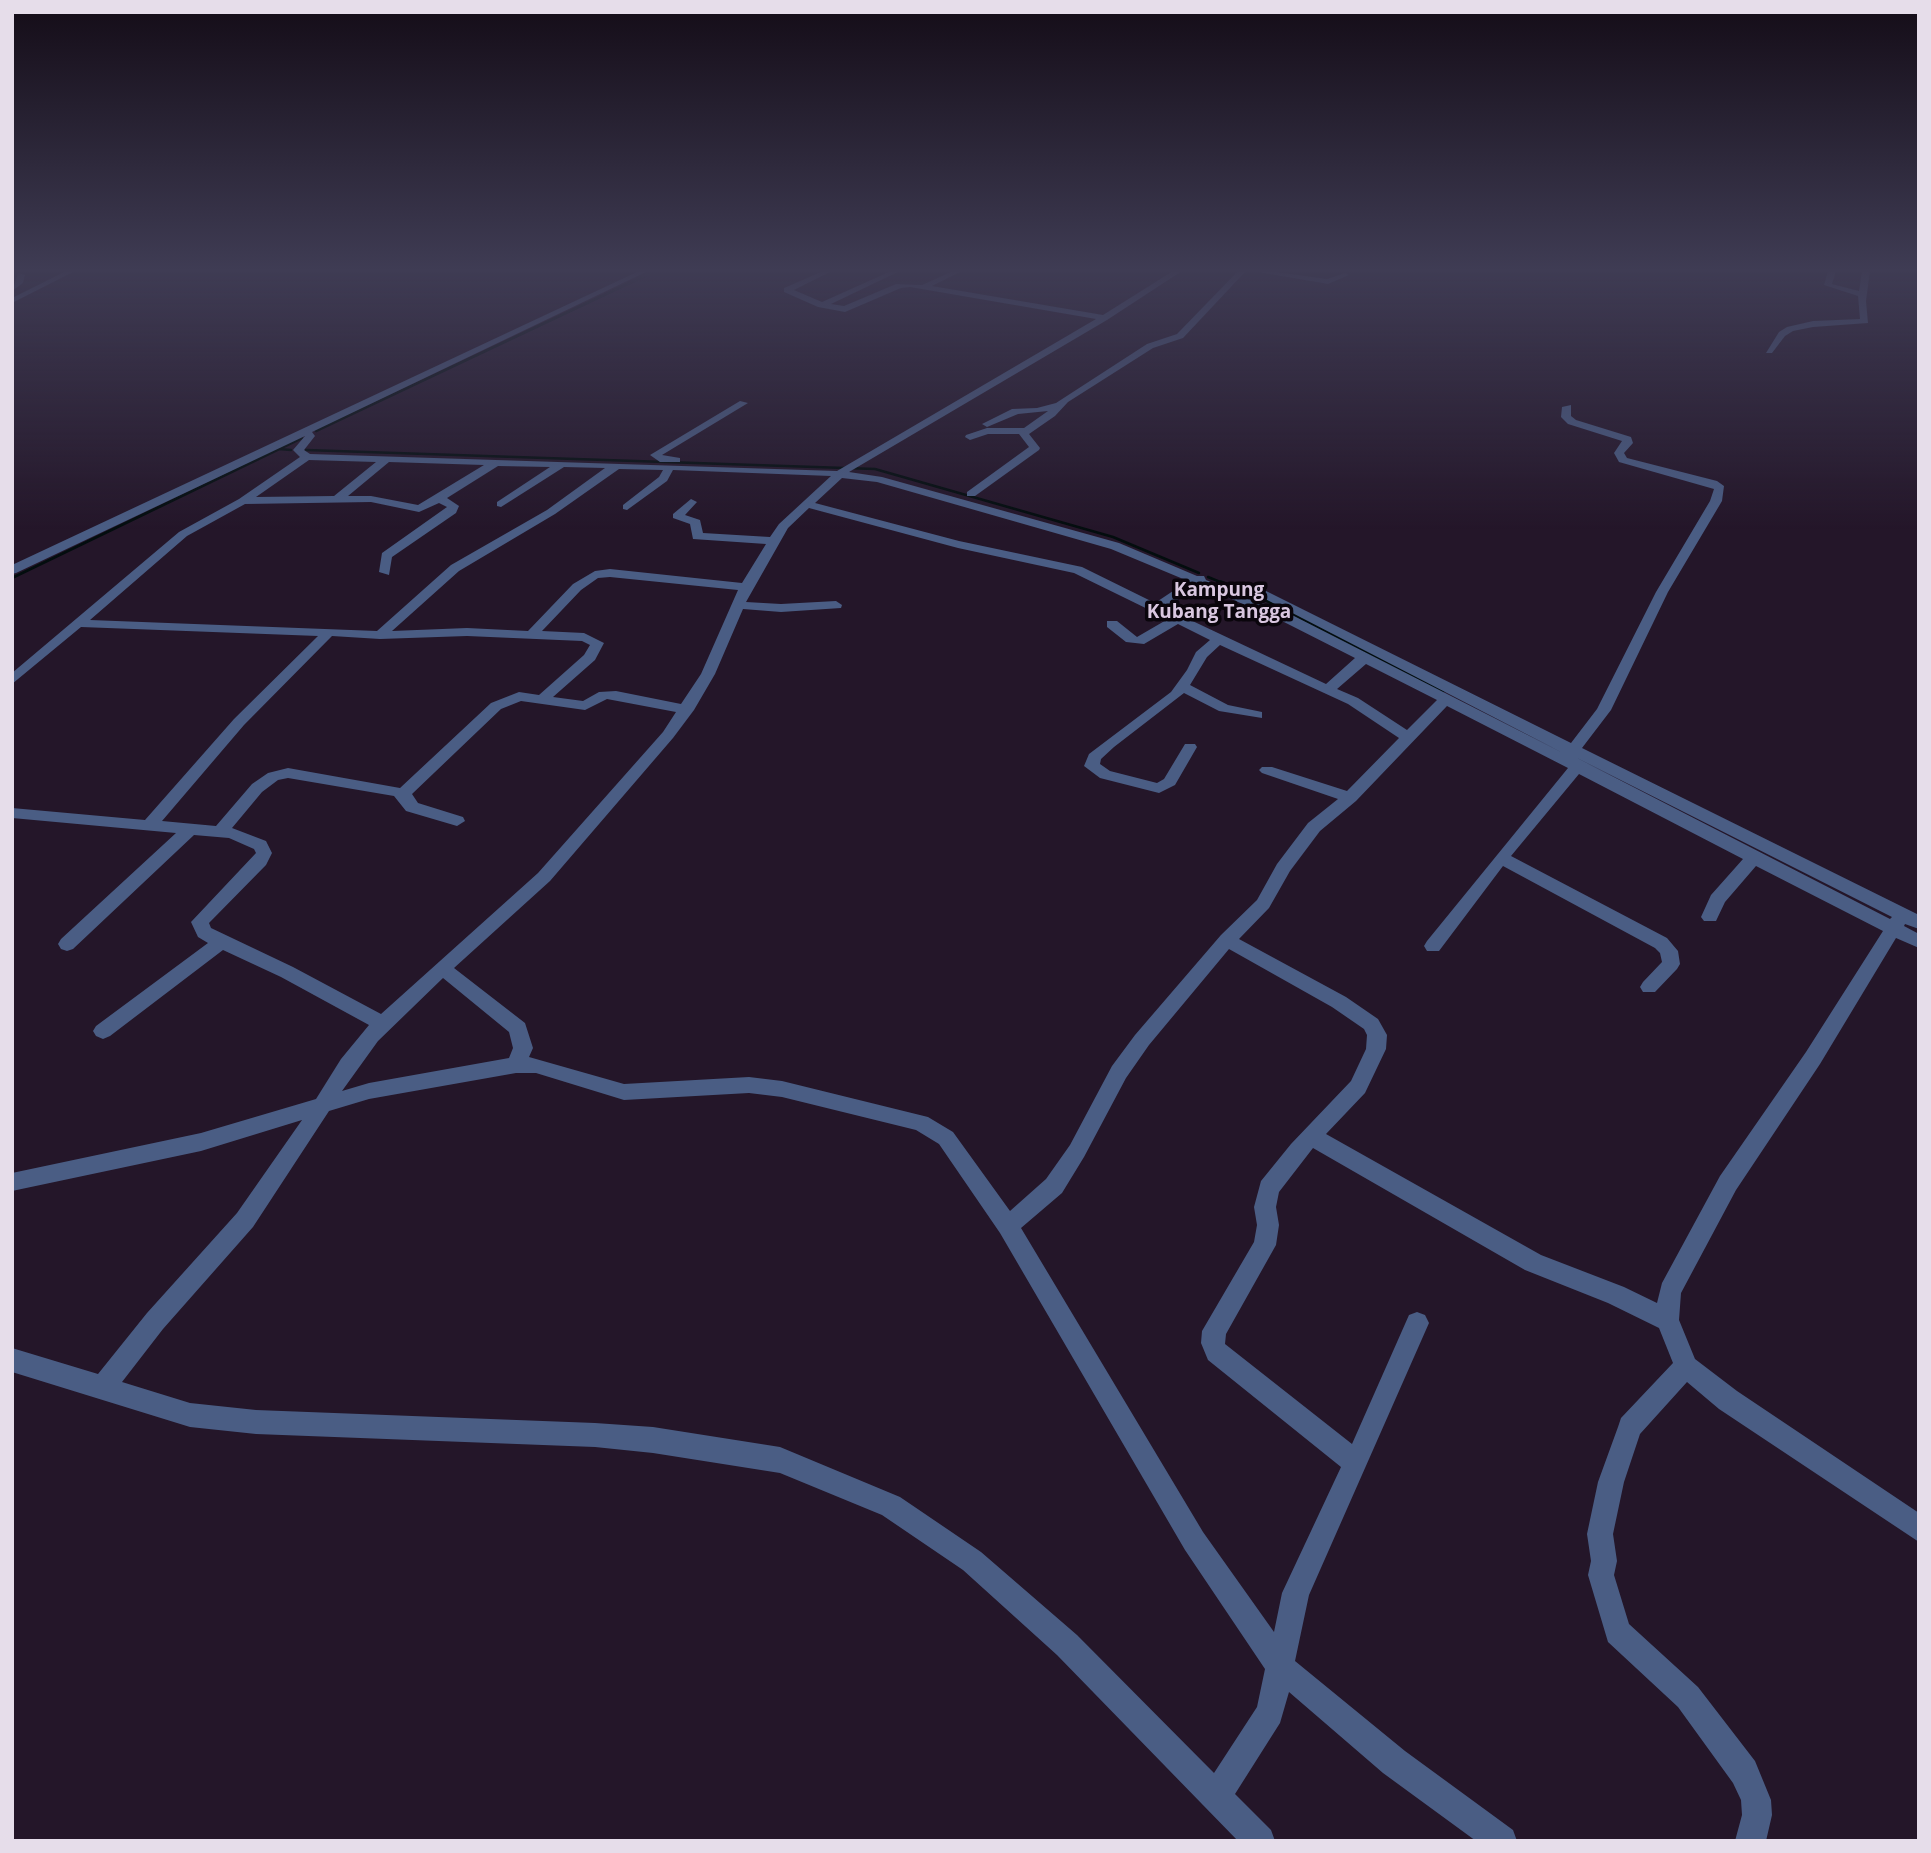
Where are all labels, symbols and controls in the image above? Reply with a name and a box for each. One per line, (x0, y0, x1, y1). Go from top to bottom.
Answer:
district label: Kampung Kubang Tangga (1147, 580, 1291, 624)

